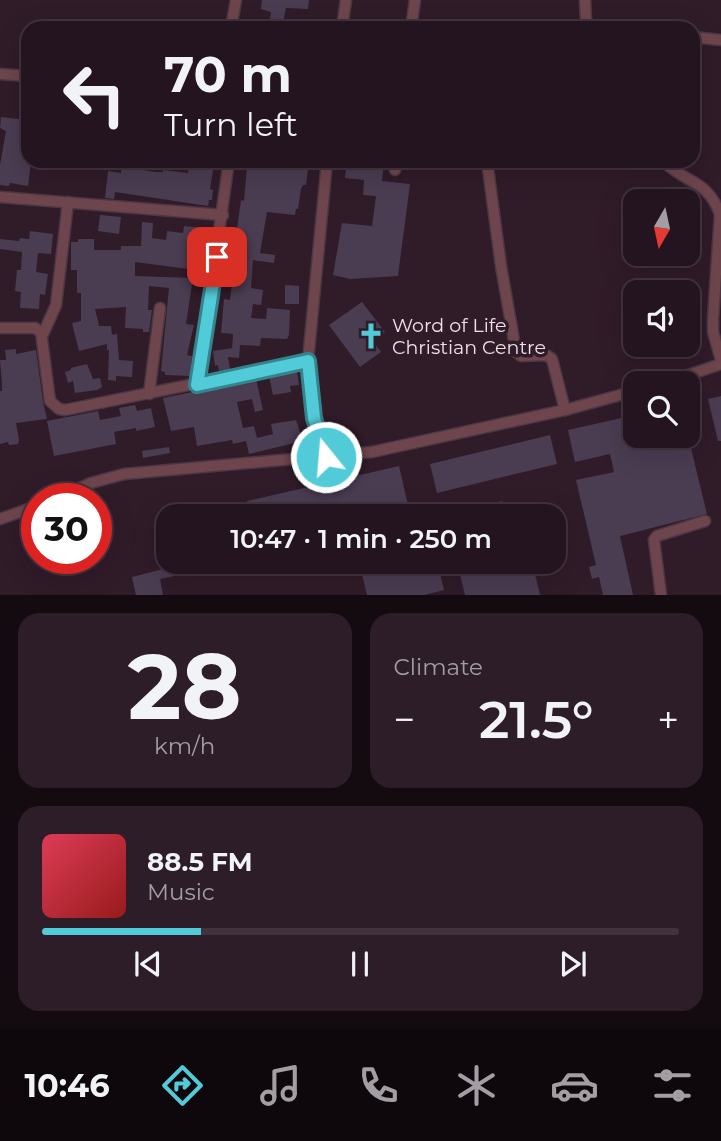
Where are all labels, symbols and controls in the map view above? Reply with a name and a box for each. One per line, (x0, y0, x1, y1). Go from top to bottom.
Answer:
text: 70 m (164, 45, 292, 104)
icon: left (49, 49, 140, 140)
text: Turn left (164, 105, 298, 144)
north arrow (623, 189, 700, 266)
map controls (623, 189, 700, 448)
pin (187, 227, 247, 287)
icon: arrive (198, 238, 236, 276)
button: sound (623, 280, 700, 357)
place label: Word of Life Christian Centre (392, 314, 546, 359)
church icon: Word of Life Christian Centre (356, 321, 386, 351)
button: search (623, 371, 700, 448)
position arrow (289, 420, 363, 494)
speed limit sign: 30 (21, 483, 112, 574)
text: 10:47 · 1 min · 250 m (230, 523, 492, 555)
text: 28 (128, 631, 242, 742)
text: Climate (394, 653, 483, 681)
text: 21.5° (479, 688, 593, 751)
text: − (394, 696, 415, 743)
text: + (657, 696, 679, 743)
text: km/h (154, 732, 215, 760)
text: 88.5 FM (147, 846, 253, 878)
text: Music (147, 878, 215, 906)
icon: previous (129, 945, 167, 983)
icon: pause (341, 945, 379, 983)
icon: next (554, 945, 592, 983)
icon: directions (158, 1061, 207, 1110)
icon: music (256, 1061, 305, 1110)
icon: phone (354, 1061, 403, 1110)
icon: climate (452, 1061, 501, 1110)
icon: car (550, 1061, 599, 1110)
icon: filters (648, 1061, 697, 1110)
text: 10:46 (24, 1066, 110, 1105)

